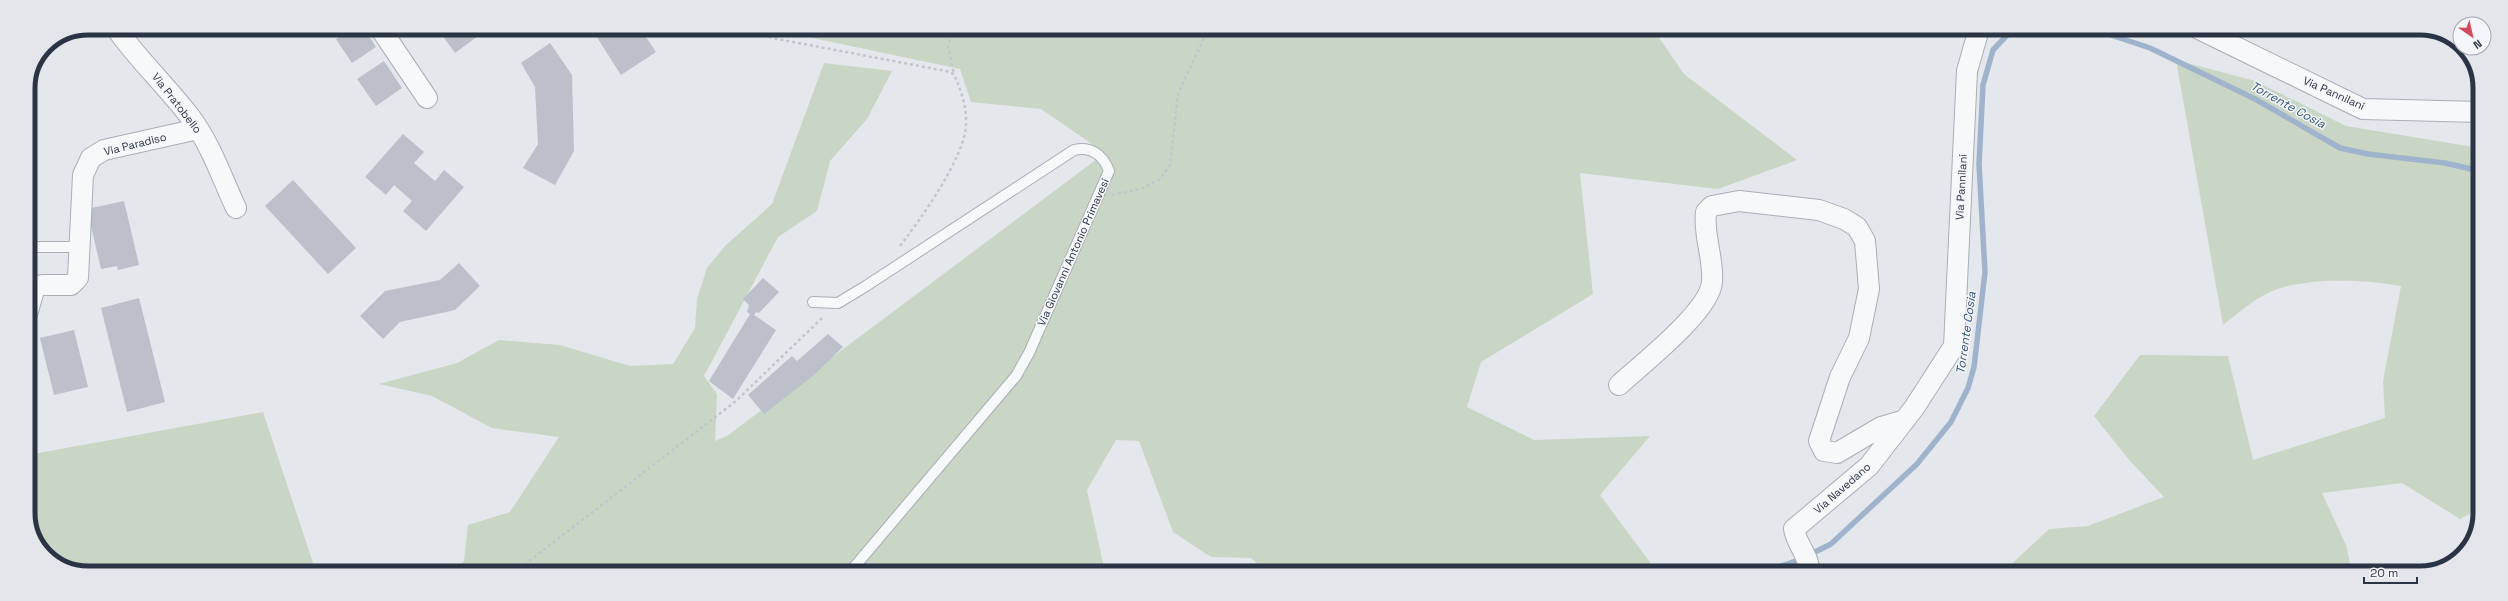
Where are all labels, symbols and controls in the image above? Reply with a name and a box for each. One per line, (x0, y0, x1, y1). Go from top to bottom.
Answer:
north arrow (2452, 16, 2492, 56)
text: N (2471, 36, 2485, 52)
street label: Via Pratobello (149, 70, 205, 136)
street label: Via Pannilani (2301, 73, 2367, 113)
water label: Torrente Cosia (2248, 78, 2328, 132)
street label: Via Paradiso (102, 129, 168, 159)
street label: Via Pannilani (1952, 153, 1970, 220)
street label: Via Giovanni Antonio Primavesi (1034, 176, 1112, 328)
water label: Torrente Cosia (1952, 291, 1980, 375)
street label: Via Navedano (1811, 459, 1874, 517)
scale bar (2364, 559, 2417, 585)
text: 20 m (2370, 565, 2398, 581)

